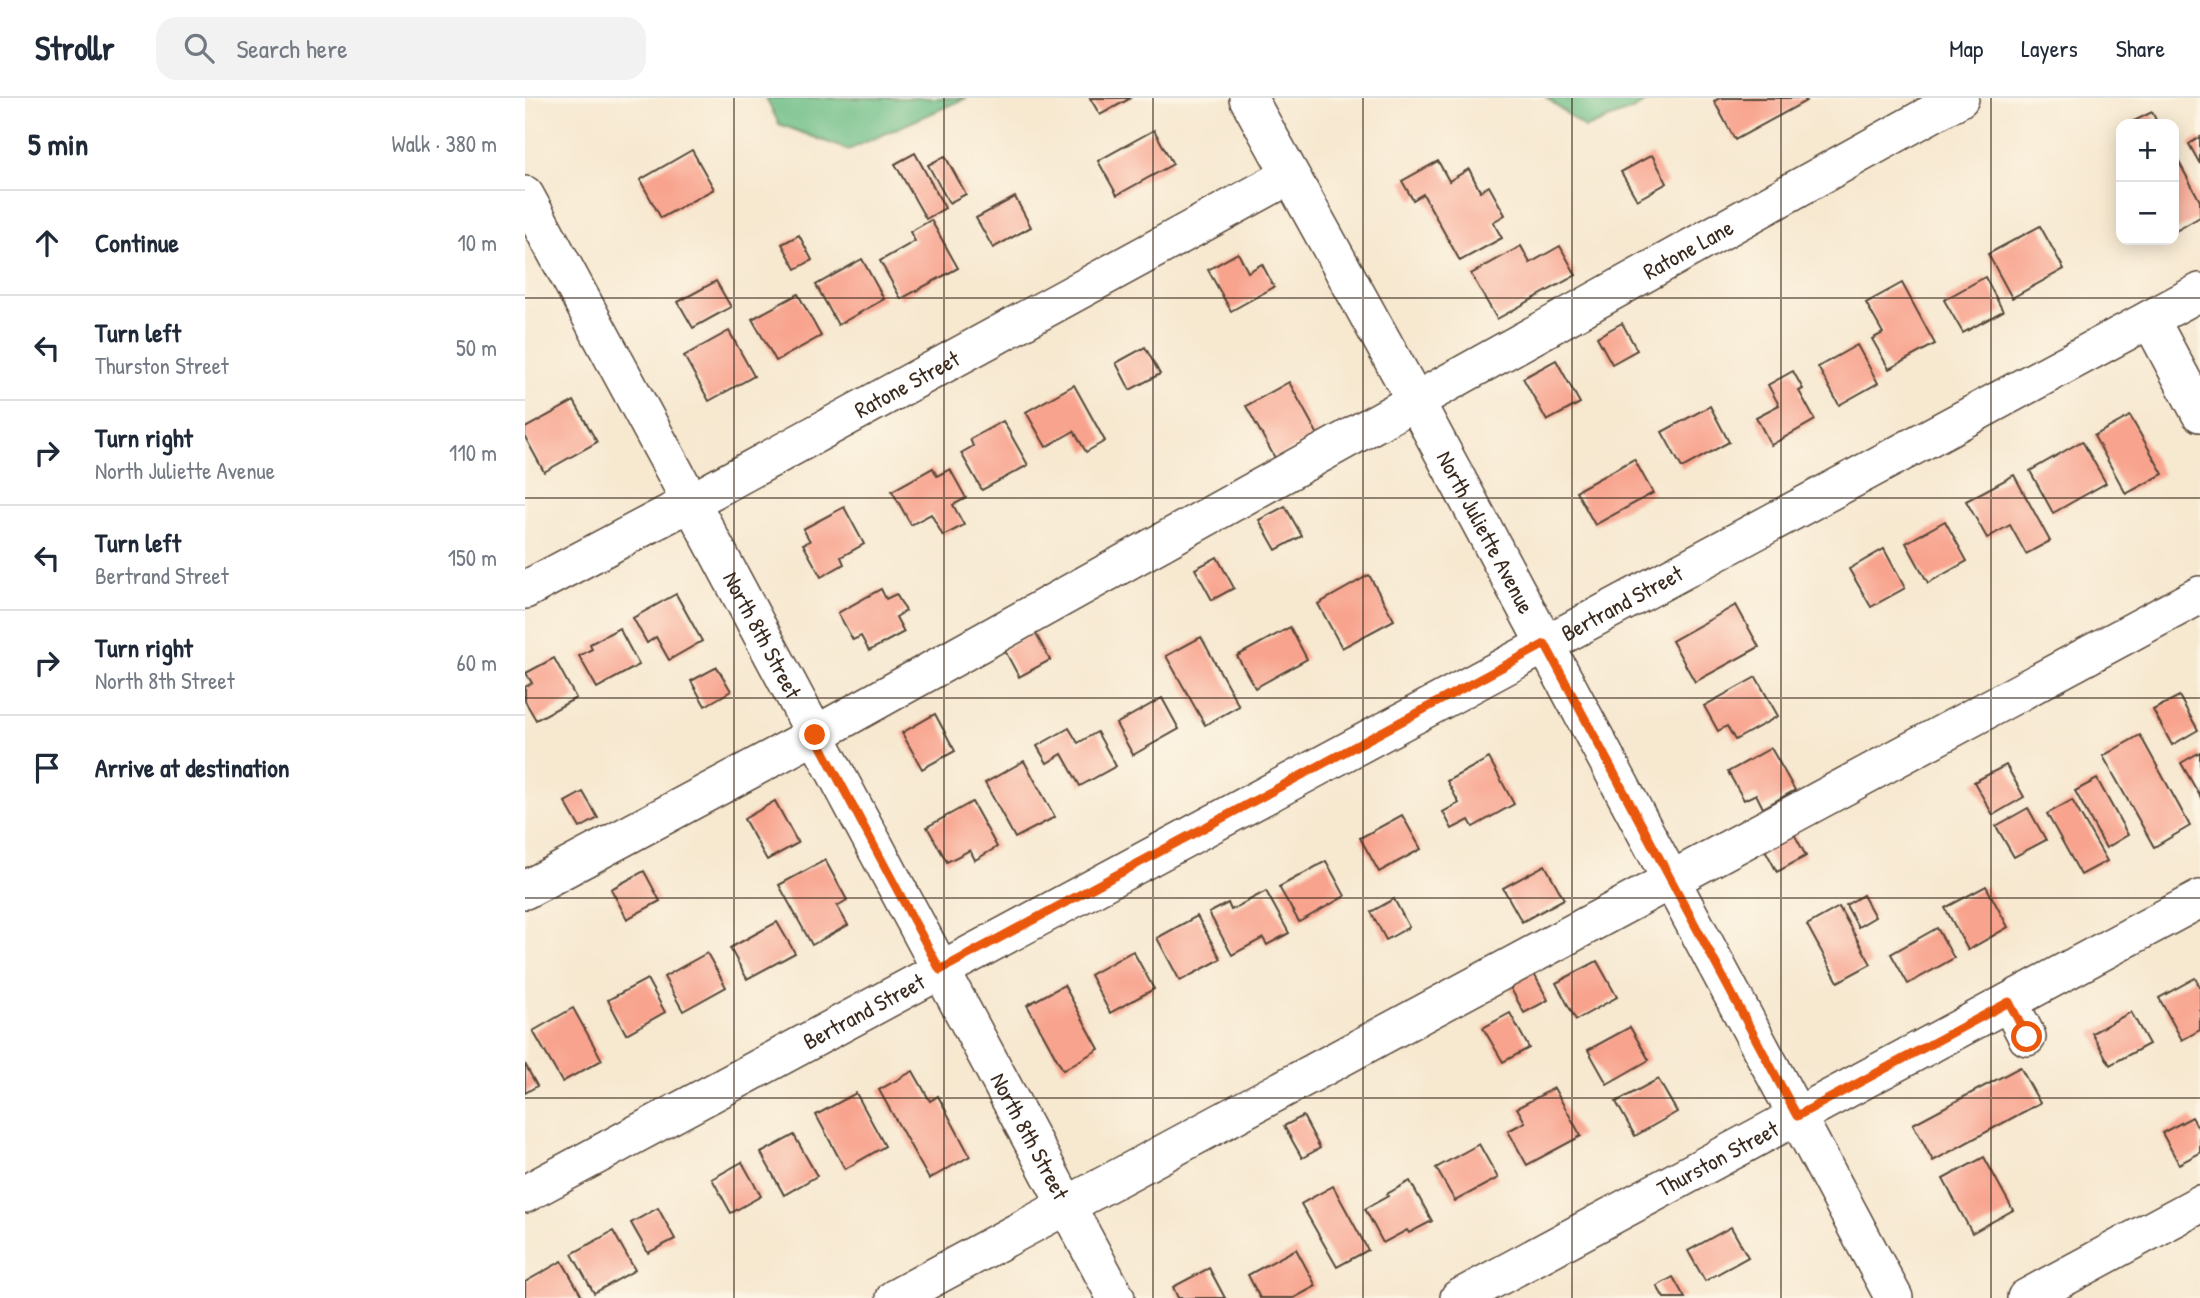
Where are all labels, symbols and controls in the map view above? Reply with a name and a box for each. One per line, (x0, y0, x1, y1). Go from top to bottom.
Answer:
search box (156, 17, 646, 80)
text: Strollr (35, 26, 114, 70)
icon: search (180, 29, 218, 67)
text: Search here (236, 31, 348, 66)
text: Map (1949, 32, 1983, 64)
text: Layers (2021, 32, 2078, 64)
text: Share (2116, 32, 2165, 64)
map controls (2116, 119, 2179, 245)
button: + (2116, 119, 2179, 182)
text: 5 min (28, 124, 88, 164)
text: Walk · 380 m (391, 128, 497, 159)
button: − (2116, 182, 2179, 245)
street label: Ratone Lane (1637, 211, 1739, 286)
icon: ahead (28, 224, 66, 262)
text: Continue (95, 225, 179, 260)
text: 10 m (457, 227, 497, 258)
text: Turn left (95, 315, 181, 350)
icon: left (28, 329, 66, 367)
text: 50 m (456, 332, 497, 363)
street label: Ratone Street (849, 342, 966, 425)
text: Thurston Street (95, 350, 229, 381)
text: Turn right (95, 420, 193, 455)
icon: right (28, 434, 66, 472)
text: 110 m (449, 437, 497, 468)
street label: North Juliette Avenue (1430, 445, 1542, 619)
text: North Juliette Avenue (95, 455, 275, 486)
text: Turn left (95, 525, 181, 560)
icon: left (28, 539, 66, 577)
text: 150 m (448, 542, 497, 573)
street label: Bertrand Street (1556, 557, 1689, 648)
text: Bertrand Street (95, 560, 229, 591)
street label: North 8th Street (716, 566, 810, 705)
text: Turn right (95, 630, 193, 665)
icon: right (28, 644, 66, 682)
text: 60 m (457, 647, 497, 678)
text: North 8th Street (95, 665, 235, 696)
route end (799, 719, 830, 750)
icon: arrive (28, 749, 66, 787)
text: Arrive at destination (95, 750, 290, 785)
street label: Bertrand Street (798, 965, 931, 1056)
route start (2011, 1021, 2042, 1052)
street label: North 8th Street (984, 1067, 1077, 1206)
street label: Thurston Street (1651, 1112, 1785, 1204)

